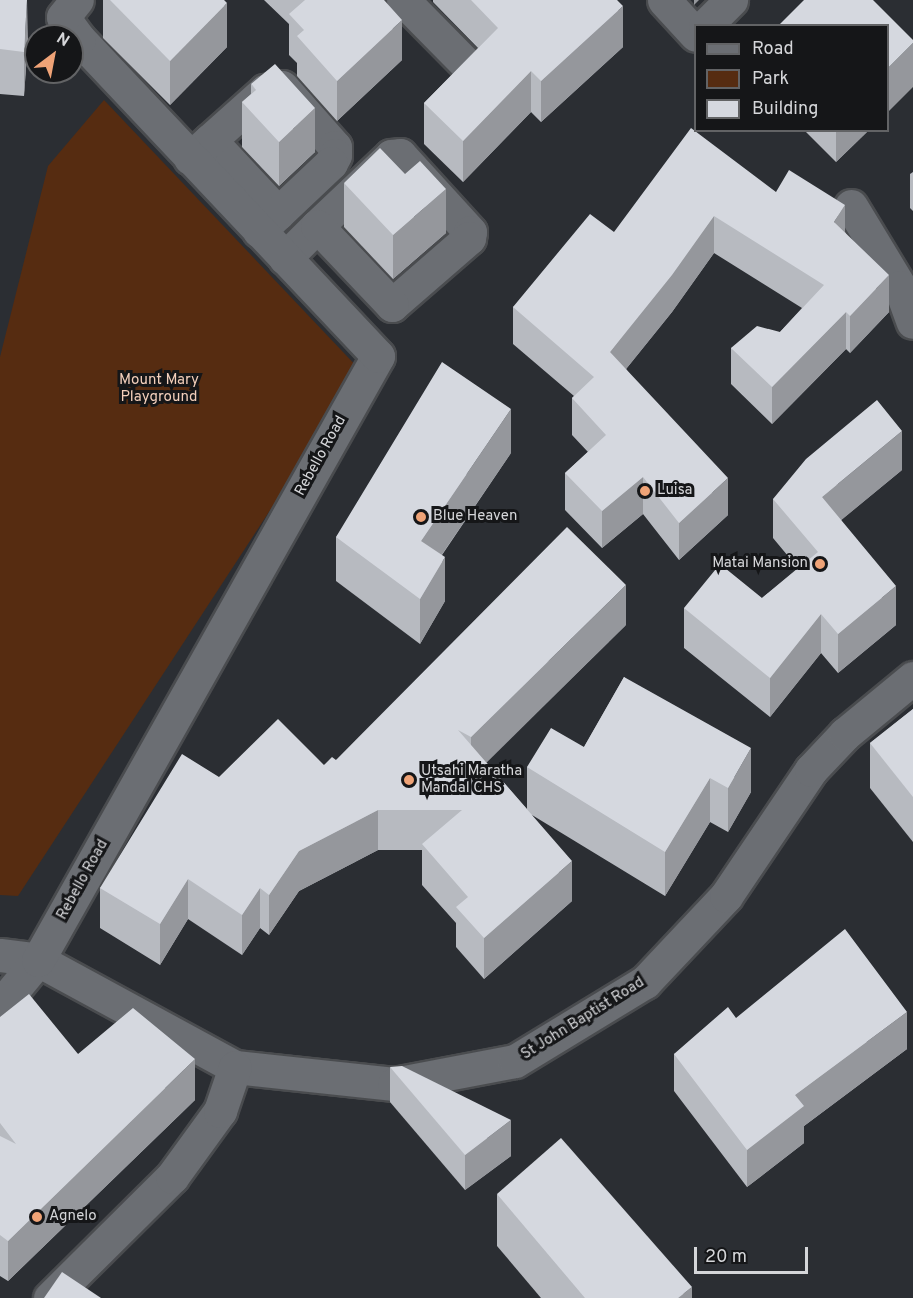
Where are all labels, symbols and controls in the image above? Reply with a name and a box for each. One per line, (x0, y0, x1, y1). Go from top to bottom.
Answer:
north arrow (24, 24, 84, 84)
legend (694, 24, 889, 132)
text: N (52, 29, 73, 52)
text: Road (752, 38, 794, 61)
text: Park (752, 68, 789, 91)
text: Building (752, 98, 818, 121)
park label: Mount Mary Playground (119, 371, 199, 406)
street label: Rebello Road (292, 413, 350, 499)
place label: Luisa (657, 482, 692, 500)
marker: Luisa (638, 484, 652, 498)
place label: Blue Heaven (433, 508, 517, 526)
marker: Blue Heaven (414, 510, 428, 524)
place label: Matai Mansion (712, 555, 808, 573)
marker: Matai Mansion (813, 557, 827, 571)
place label: Utsahi Maratha Mandal CHS (421, 762, 522, 797)
marker: Utsahi Maratha Mandal CHS (402, 773, 416, 787)
street label: Rebello Road (54, 837, 112, 923)
street label: St John Baptist Road (518, 974, 648, 1064)
place label: Agnelo (49, 1208, 97, 1226)
marker: Agnelo (30, 1210, 44, 1224)
scale bar (697, 1235, 811, 1273)
text: 20 m (705, 1246, 747, 1269)

